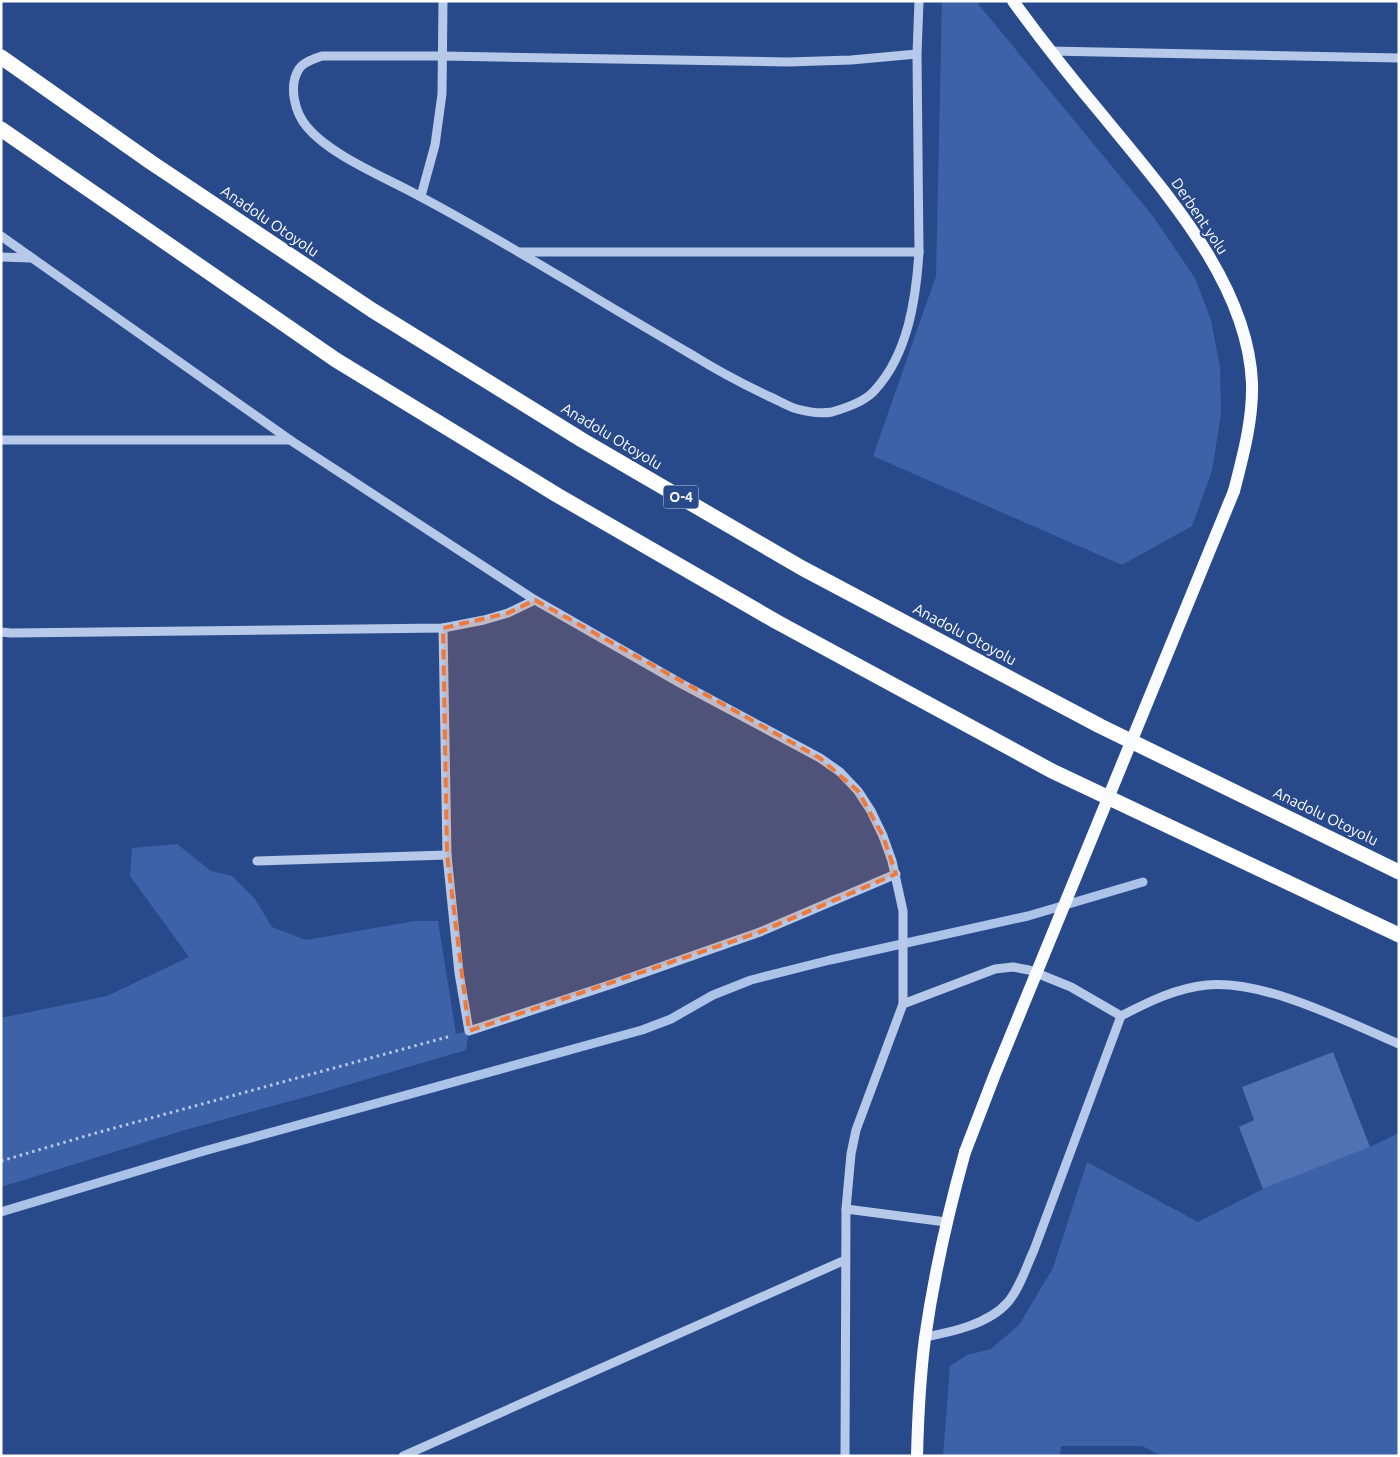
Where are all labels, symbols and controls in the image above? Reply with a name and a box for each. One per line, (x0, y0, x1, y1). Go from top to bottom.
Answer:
street label: Derbent yolu (1168, 175, 1232, 257)
street label: Anadolu Otoyolu (218, 182, 322, 260)
street label: Anadolu Otoyolu (559, 399, 665, 473)
road number: O-4 (664, 486, 698, 508)
street label: Anadolu Otoyolu (911, 600, 1019, 668)
street label: Anadolu Otoyolu (1271, 783, 1381, 849)

